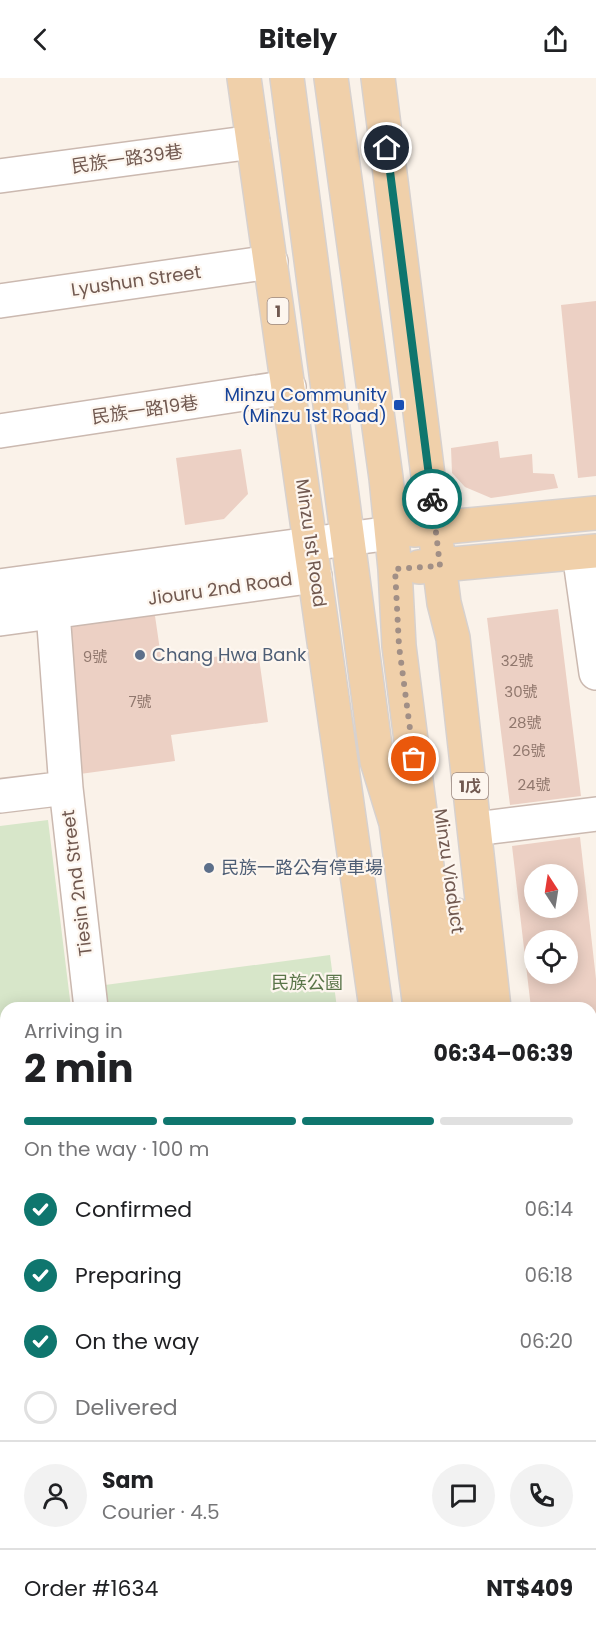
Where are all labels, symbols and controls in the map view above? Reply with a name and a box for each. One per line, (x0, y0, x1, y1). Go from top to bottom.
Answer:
text: Bitely (259, 20, 337, 57)
icon: back (24, 23, 57, 56)
icon: share (539, 23, 572, 56)
pin (361, 122, 412, 173)
icon: home (370, 131, 403, 164)
street label: 民族一路39巷 (70, 138, 184, 179)
street label: Lyushun Street (69, 259, 202, 302)
road number: 1 (268, 298, 288, 324)
place label: Minzu Community (Minzu 1st Road) (224, 382, 387, 428)
street label: 民族一路19巷 (90, 390, 200, 429)
marker: Minzu Community (Minzu 1st Road) (392, 398, 406, 412)
courier (402, 469, 462, 529)
street label: Minzu 1st Road (290, 477, 333, 609)
icon: bike (416, 483, 449, 516)
street label: Jiouru 2nd Road (146, 566, 294, 611)
place label: Chang Hwa Bank (152, 642, 307, 667)
house number: 9號 (83, 646, 107, 667)
marker: Chang Hwa Bank (133, 648, 147, 662)
house number: 32號 (501, 650, 533, 671)
house number: 30號 (504, 681, 538, 702)
house number: 7號 (128, 691, 152, 712)
house number: 28號 (508, 712, 542, 733)
pin (388, 733, 439, 784)
house number: 26號 (512, 740, 546, 761)
icon: bag (397, 742, 430, 775)
road number: 1戊 (452, 773, 488, 799)
house number: 24號 (517, 774, 551, 795)
street label: Minzu Viaduct (428, 807, 471, 935)
street label: Tiesin 2nd Street (55, 809, 98, 958)
place label: 民族一路公有停車場 (221, 855, 383, 880)
marker: 民族一路公有停車場 (202, 861, 216, 875)
north arrow (524, 864, 578, 918)
map controls (524, 864, 578, 984)
button: locate (524, 930, 578, 984)
park label: 民族公園 (271, 970, 343, 995)
text: Arriving in (24, 1017, 123, 1045)
text: 06:34–06:39 (433, 1038, 573, 1069)
text: 2 min (24, 1041, 134, 1096)
text: On the way · 100 m (24, 1135, 209, 1163)
icon: check (24, 1193, 57, 1226)
text: Confirmed (75, 1194, 192, 1225)
text: 06:14 (525, 1195, 573, 1223)
icon: check (24, 1259, 57, 1292)
text: Preparing (75, 1260, 182, 1291)
text: 06:18 (524, 1261, 573, 1289)
icon: check (24, 1325, 57, 1358)
text: On the way (75, 1326, 199, 1357)
text: 06:20 (519, 1327, 573, 1355)
text: Delivered (75, 1392, 178, 1423)
button: person (24, 1464, 87, 1527)
button: chat (432, 1464, 495, 1527)
button: phone (510, 1464, 573, 1527)
text: Sam (102, 1465, 154, 1496)
text: Courier · 4.5 (102, 1498, 220, 1526)
text: Order #1634 (24, 1573, 158, 1604)
text: NT$409 (486, 1573, 573, 1604)

